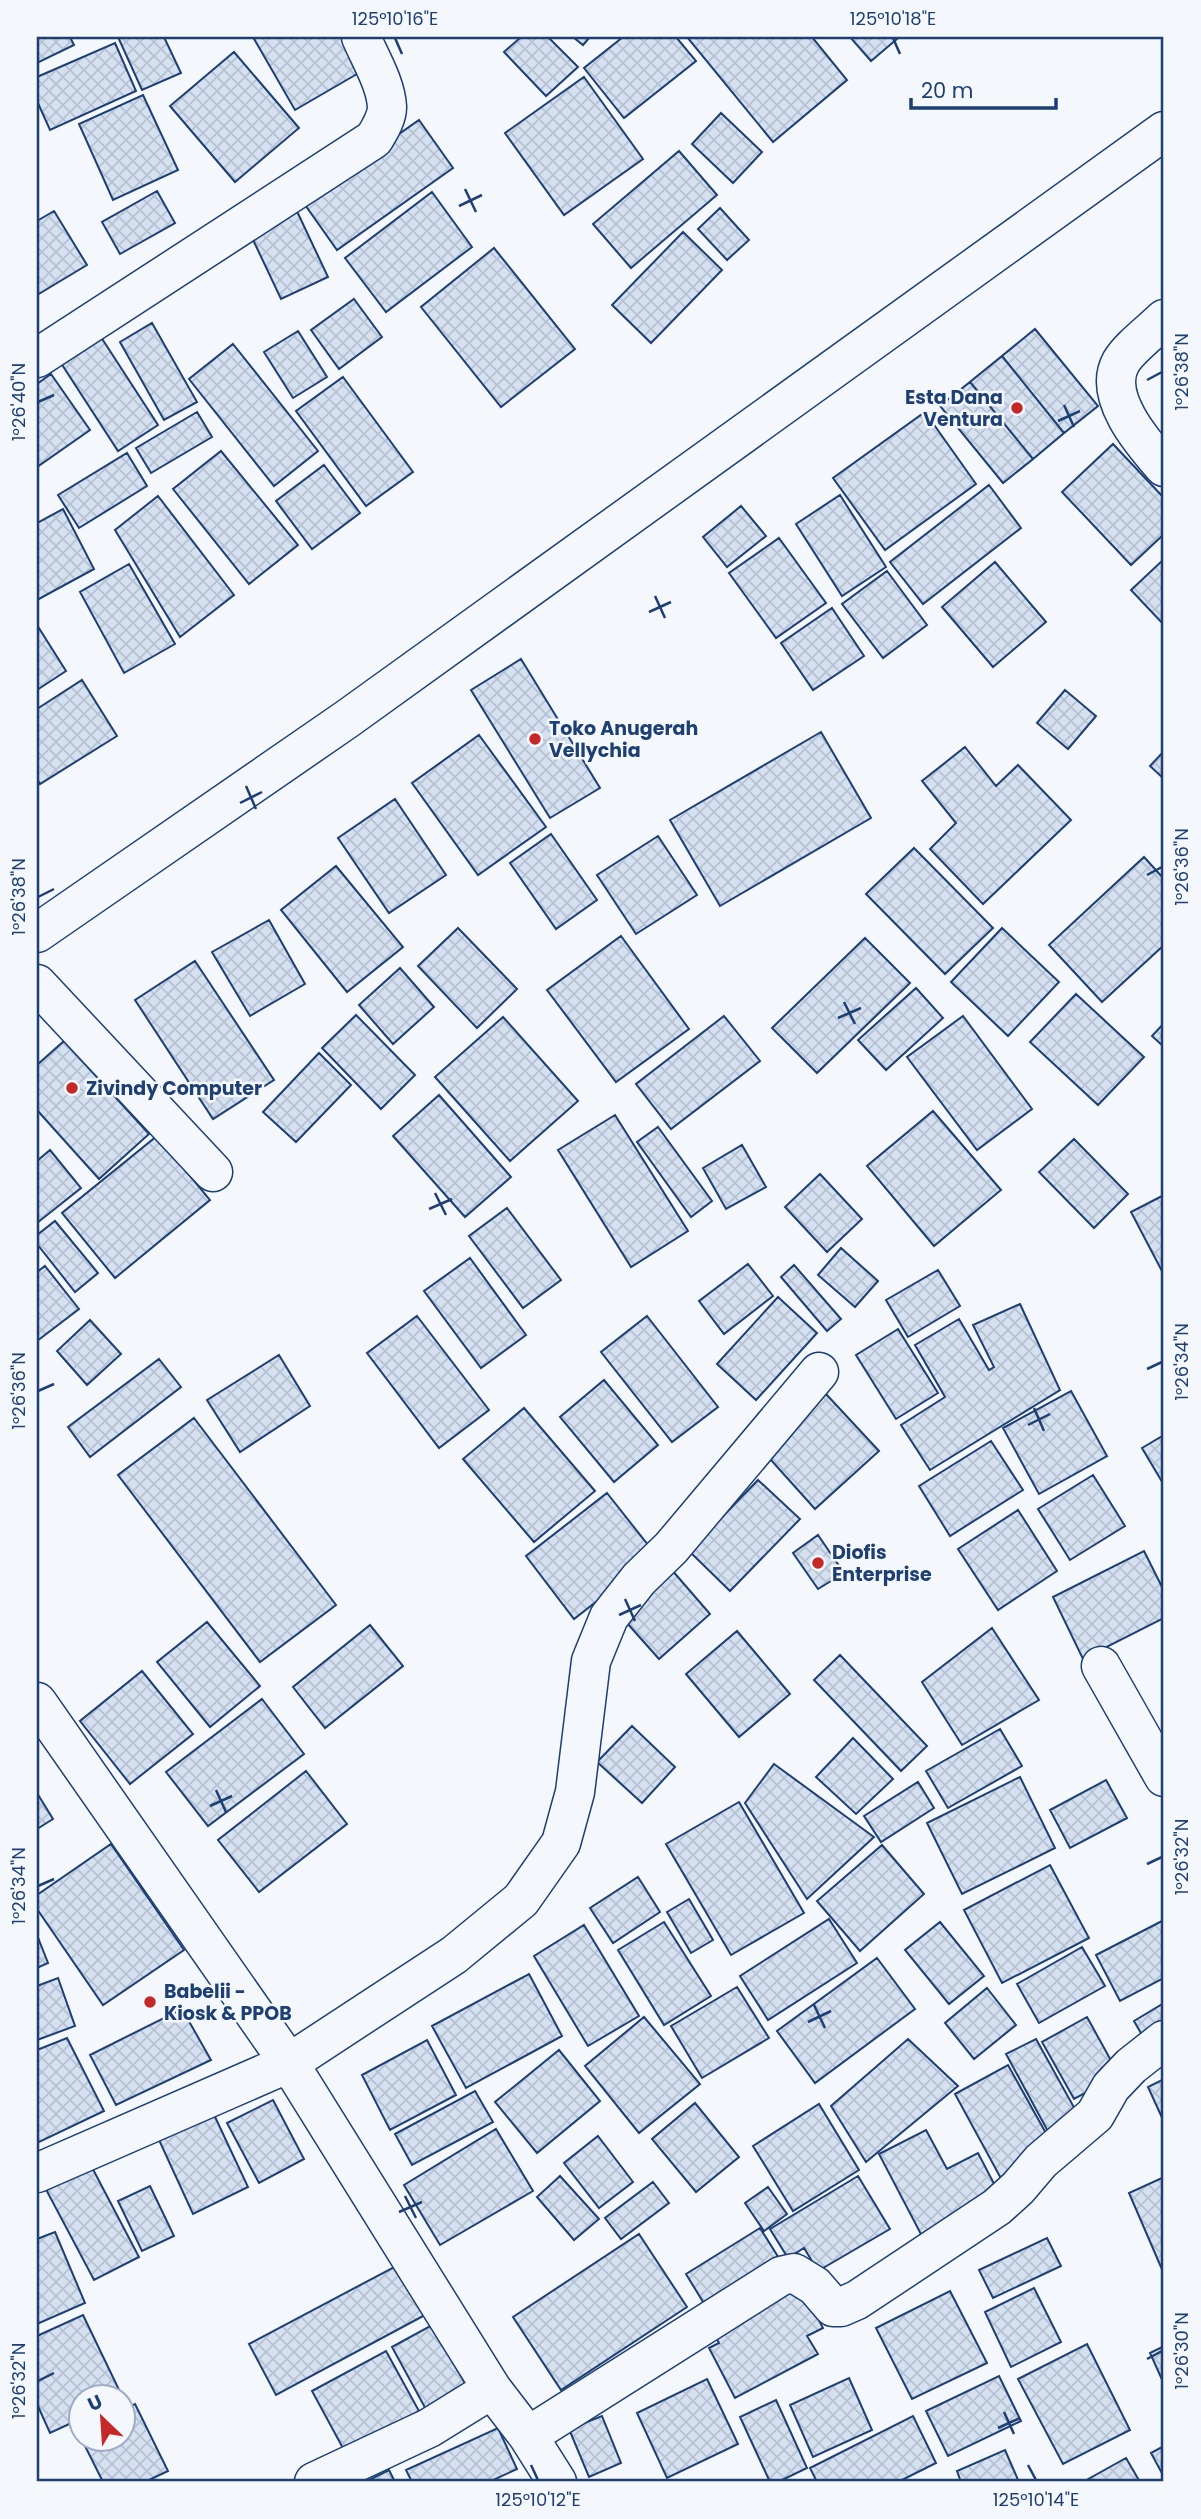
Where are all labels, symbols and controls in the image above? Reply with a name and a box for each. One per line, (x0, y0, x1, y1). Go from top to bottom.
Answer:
text: 125°10'16"E (352, 6, 438, 31)
text: 125°10'18"E (850, 6, 936, 31)
scale bar (911, 66, 1056, 110)
text: 20 m (921, 76, 974, 105)
text: 1°26'38"N (1169, 333, 1194, 411)
text: 1°26'40"N (6, 363, 31, 441)
place label: Esta Dana Ventura (905, 384, 1003, 433)
marker: Esta Dana Ventura (1009, 400, 1025, 416)
place label: Toko Anugerah Vellychia (549, 715, 698, 764)
marker: Toko Anugerah Vellychia (527, 731, 543, 747)
text: 1°26'36"N (1169, 828, 1194, 906)
text: 1°26'38"N (6, 858, 31, 936)
place label: Zivindy Computer (86, 1075, 262, 1102)
marker: Zivindy Computer (64, 1080, 80, 1096)
text: 1°26'34"N (1169, 1323, 1194, 1401)
text: 1°26'36"N (6, 1352, 31, 1430)
place label: Diofis Enterprise (832, 1539, 932, 1588)
marker: Diofis Enterprise (810, 1555, 826, 1571)
text: 1°26'32"N (1169, 1819, 1194, 1895)
text: 1°26'34"N (6, 1847, 31, 1925)
place label: Babelii - Kiosk & PPOB (164, 1978, 292, 2027)
marker: Babelii - Kiosk & PPOB (142, 1994, 158, 2010)
text: 1°26'30"N (1169, 2312, 1194, 2390)
text: 1°26'32"N (6, 2343, 31, 2419)
north arrow (66, 2382, 136, 2452)
text: U (83, 2388, 107, 2418)
text: 125°10'12"E (495, 2487, 581, 2512)
text: 125°10'14"E (993, 2487, 1079, 2512)

